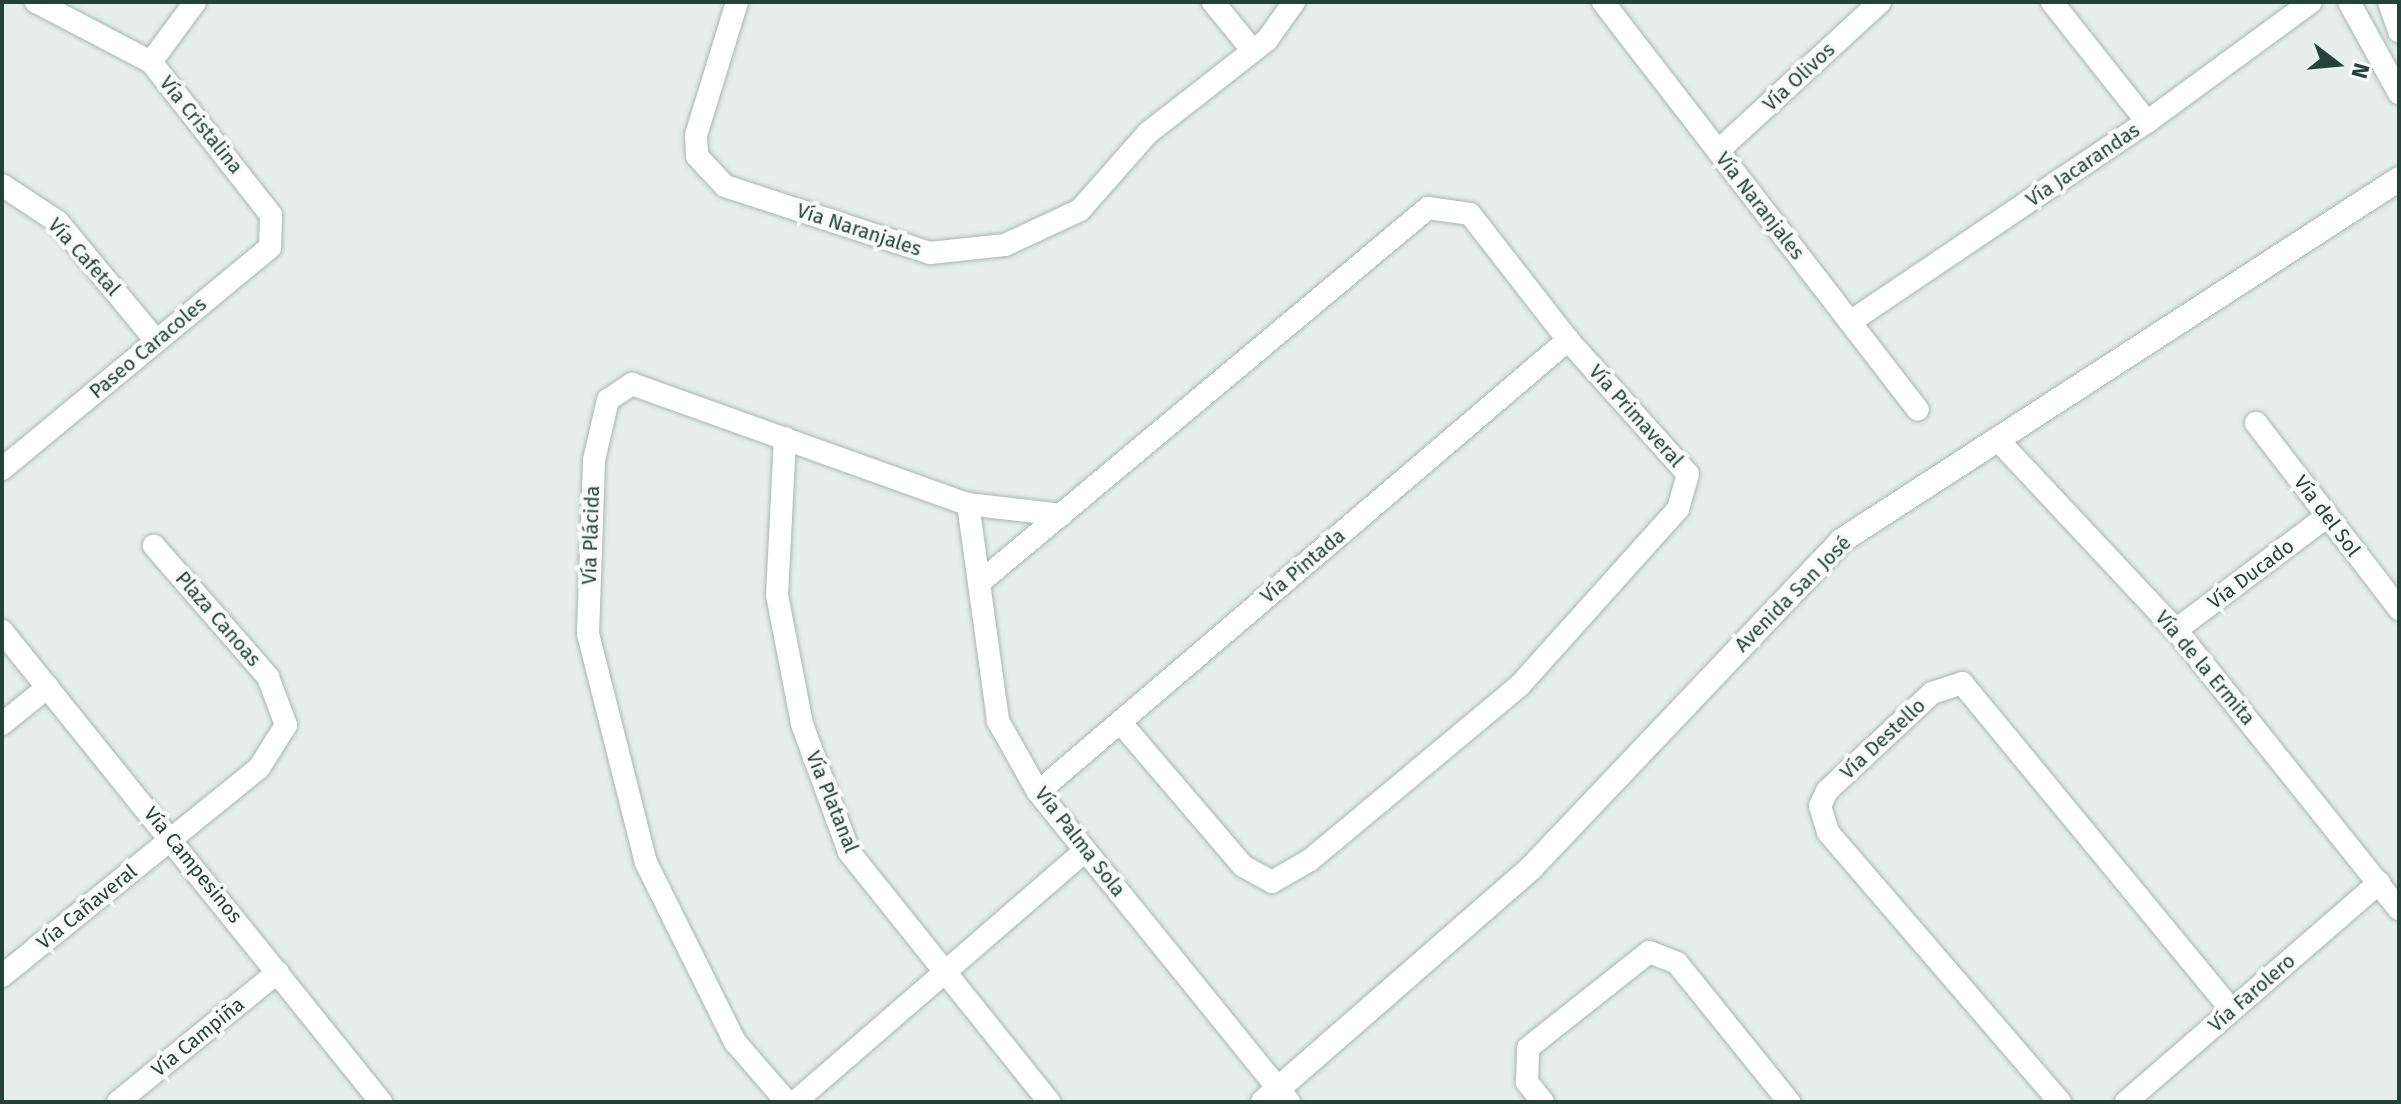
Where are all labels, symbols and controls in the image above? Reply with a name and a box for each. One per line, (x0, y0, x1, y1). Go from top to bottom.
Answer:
north arrow (2297, 24, 2377, 104)
street label: Vía Olivos (1758, 38, 1840, 116)
text: N (2346, 60, 2376, 81)
street label: Vía Cristalina (154, 71, 248, 179)
street label: Vía Jacarandas (2022, 118, 2144, 212)
street label: Vía Naranjales (1711, 148, 1809, 264)
street label: Vía Naranjales (794, 199, 924, 261)
street label: Vía Cafetal (43, 213, 125, 301)
street label: Paseo Caracoles (85, 292, 211, 404)
street label: Vía Primaveral (1584, 360, 1688, 472)
street label: Vía del Sol (2289, 471, 2365, 561)
street label: Vía Plácida (577, 485, 605, 585)
street label: Vía Pintada (1256, 524, 1350, 608)
street label: Avenida San José (1730, 531, 1856, 657)
street label: Vía Ducado (2203, 534, 2299, 614)
street label: Plaza Canoas (170, 567, 266, 671)
street label: Vía de la Ermita (2150, 606, 2260, 730)
street label: Vía Destello (1836, 694, 1930, 784)
street label: Vía Platanal (801, 748, 863, 856)
street label: Vía Palma Sola (1030, 782, 1130, 902)
street label: Vía Campesinos (139, 802, 247, 928)
street label: Vía Cañaveral (32, 859, 142, 955)
street label: Vía Farolero (2204, 949, 2300, 1037)
street label: Vía Campiña (147, 992, 249, 1082)

